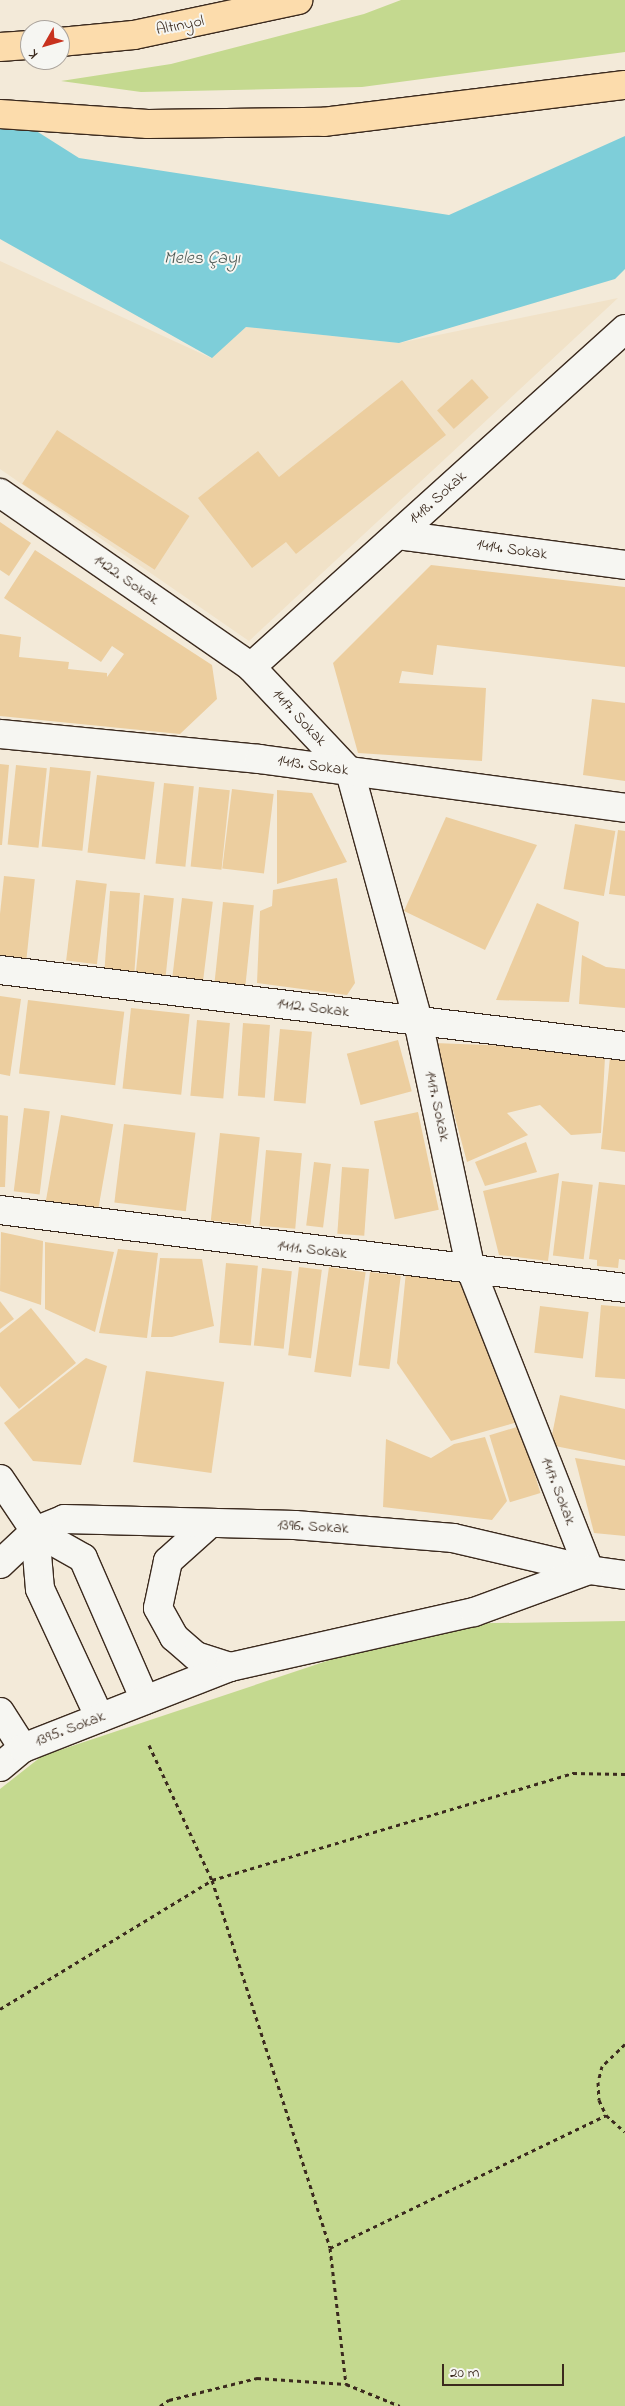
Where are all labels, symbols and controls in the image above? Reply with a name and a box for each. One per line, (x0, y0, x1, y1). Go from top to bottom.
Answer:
street label: Altınyol (154, 12, 206, 40)
north arrow (20, 20, 70, 70)
text: K (23, 45, 44, 63)
water label: Meles Çayı (164, 248, 240, 270)
street label: 1418. Sokak (405, 467, 471, 529)
street label: 1414. Sokak (475, 536, 549, 564)
street label: 1422. Sokak (90, 550, 162, 610)
street label: 1417. Sokak (268, 685, 330, 751)
street label: 1413. Sokak (276, 752, 350, 780)
street label: 1412. Sokak (276, 994, 350, 1022)
street label: 1417. Sokak (420, 1069, 454, 1143)
street label: 1411. Sokak (276, 1236, 348, 1264)
street label: 1417. Sokak (536, 1454, 580, 1528)
street label: 1396. Sokak (277, 1516, 349, 1538)
street label: 1395. Sokak (32, 1707, 108, 1751)
scale bar (445, 2354, 568, 2386)
text: 20 m (450, 2362, 479, 2384)

